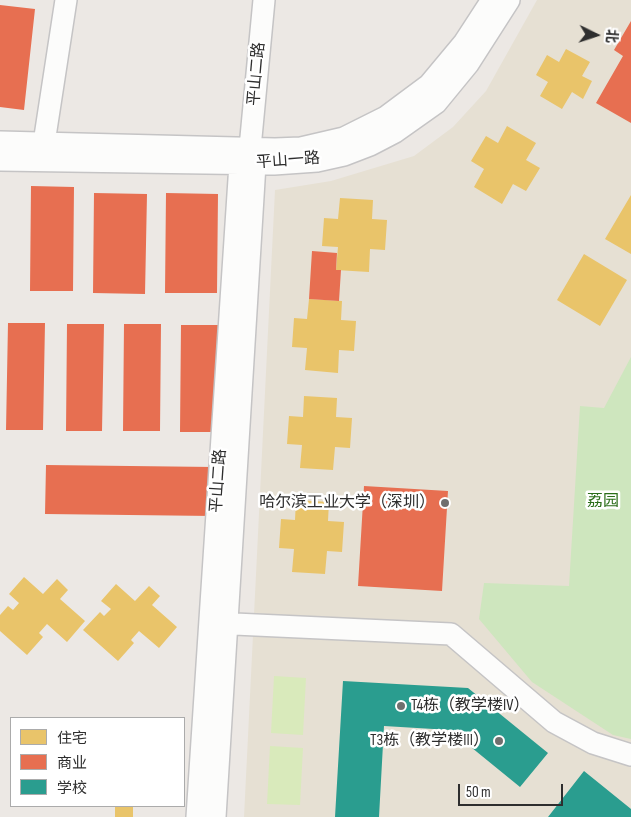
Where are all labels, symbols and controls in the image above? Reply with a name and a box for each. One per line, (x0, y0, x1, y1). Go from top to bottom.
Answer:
north arrow (571, 10, 621, 60)
text: 北 (602, 29, 620, 44)
street label: 平山二路 (245, 41, 269, 107)
street label: 平山一路 (255, 149, 321, 173)
street label: 平山二路 (207, 448, 231, 514)
park label: 荔园 (587, 492, 619, 512)
place label: 哈尔滨工业大学（深圳） (259, 493, 435, 513)
marker: 哈尔滨工业大学（深圳） (439, 497, 451, 509)
place label: T4栋（教学楼IV） (411, 696, 530, 716)
marker: T4栋（教学楼IV） (395, 700, 407, 712)
legend (10, 717, 185, 807)
text: 住宅 (57, 729, 87, 748)
place label: T3栋（教学楼III） (370, 731, 489, 751)
marker: T3栋（教学楼III） (493, 735, 505, 747)
text: 商业 (57, 754, 87, 773)
scale bar (461, 774, 566, 806)
text: 学校 (57, 779, 87, 798)
text: 50 m (466, 783, 491, 802)

